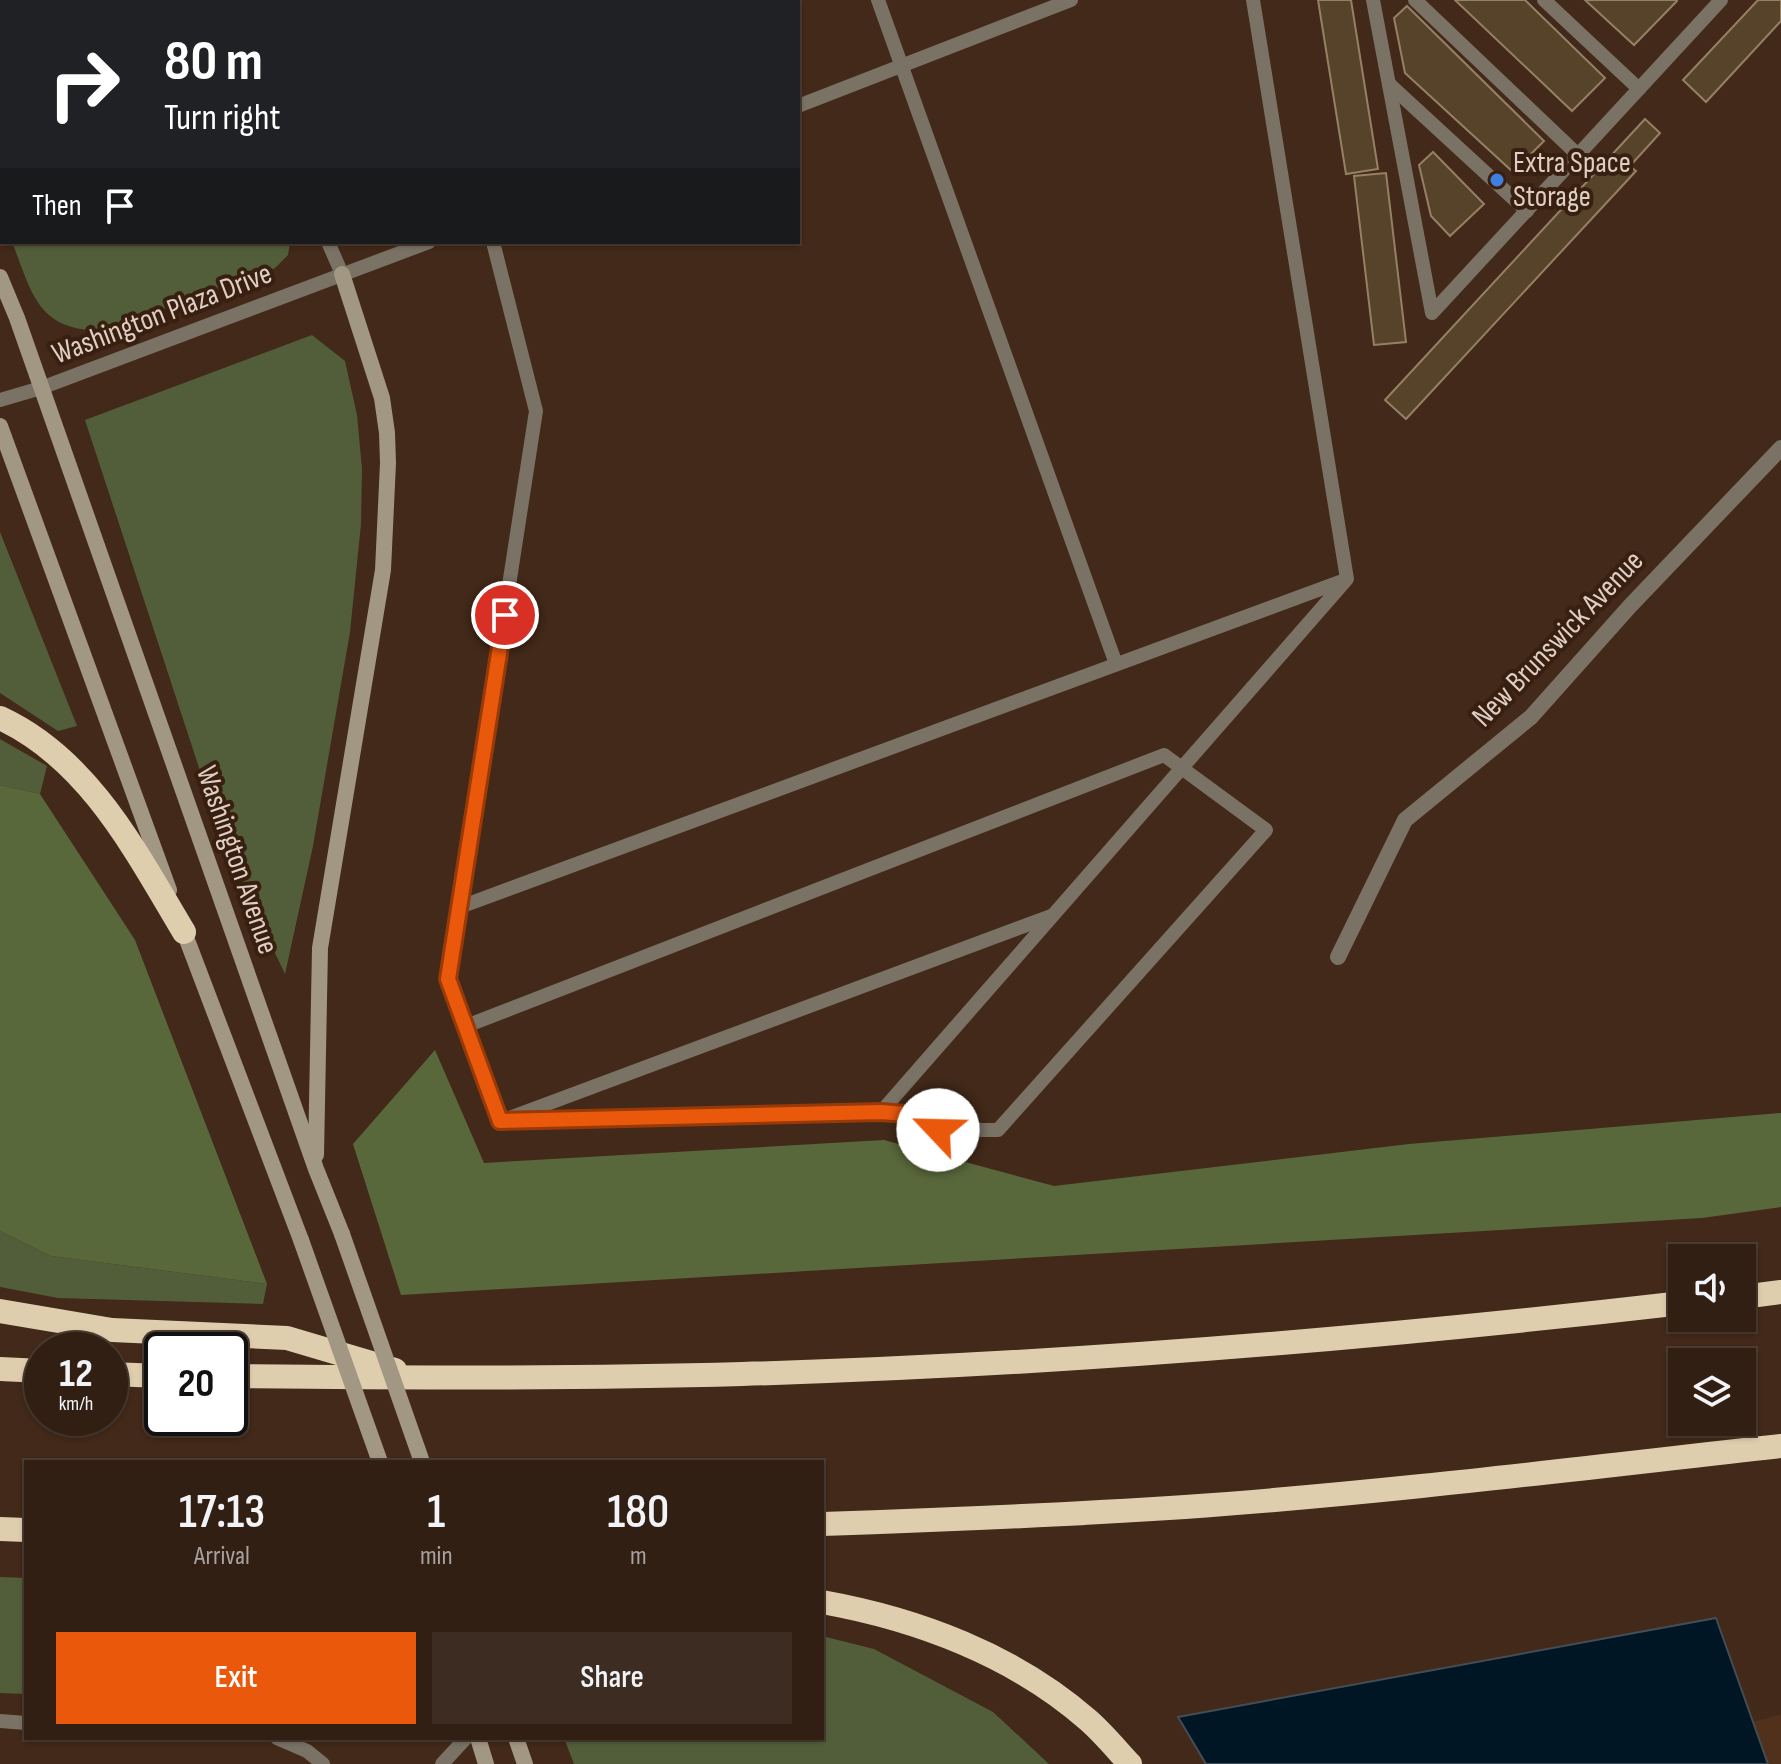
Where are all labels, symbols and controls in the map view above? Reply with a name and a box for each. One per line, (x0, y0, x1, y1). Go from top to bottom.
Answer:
text: 80 m (164, 29, 263, 96)
icon: right (32, 32, 136, 136)
text: Turn right (164, 97, 281, 140)
place label: Extra Space Storage (1513, 145, 1631, 215)
marker: Extra Space Storage (1488, 171, 1506, 189)
icon: arrive (98, 184, 142, 228)
text: Then (32, 188, 82, 224)
street label: Washington Plaza Drive (47, 256, 277, 372)
street label: New Brunswick Avenue (1465, 543, 1651, 735)
pin (471, 581, 539, 649)
icon: arrive (483, 593, 527, 637)
street label: Washington Avenue (188, 761, 286, 959)
position arrow (896, 1088, 980, 1172)
map controls (1668, 1244, 1756, 1436)
button: sound (1668, 1244, 1756, 1332)
speed limit sign: 20 (144, 1332, 248, 1436)
button: layers (1668, 1348, 1756, 1436)
text: 12 (59, 1350, 93, 1398)
text: km/h (59, 1392, 93, 1416)
text: 17:13 (179, 1484, 265, 1541)
text: 1 (427, 1484, 445, 1541)
text: 180 (607, 1484, 669, 1541)
text: Arrival (194, 1541, 250, 1572)
text: min (420, 1541, 453, 1572)
text: m (630, 1541, 647, 1572)
button: Exit (56, 1632, 416, 1724)
button: Share (432, 1632, 792, 1724)

